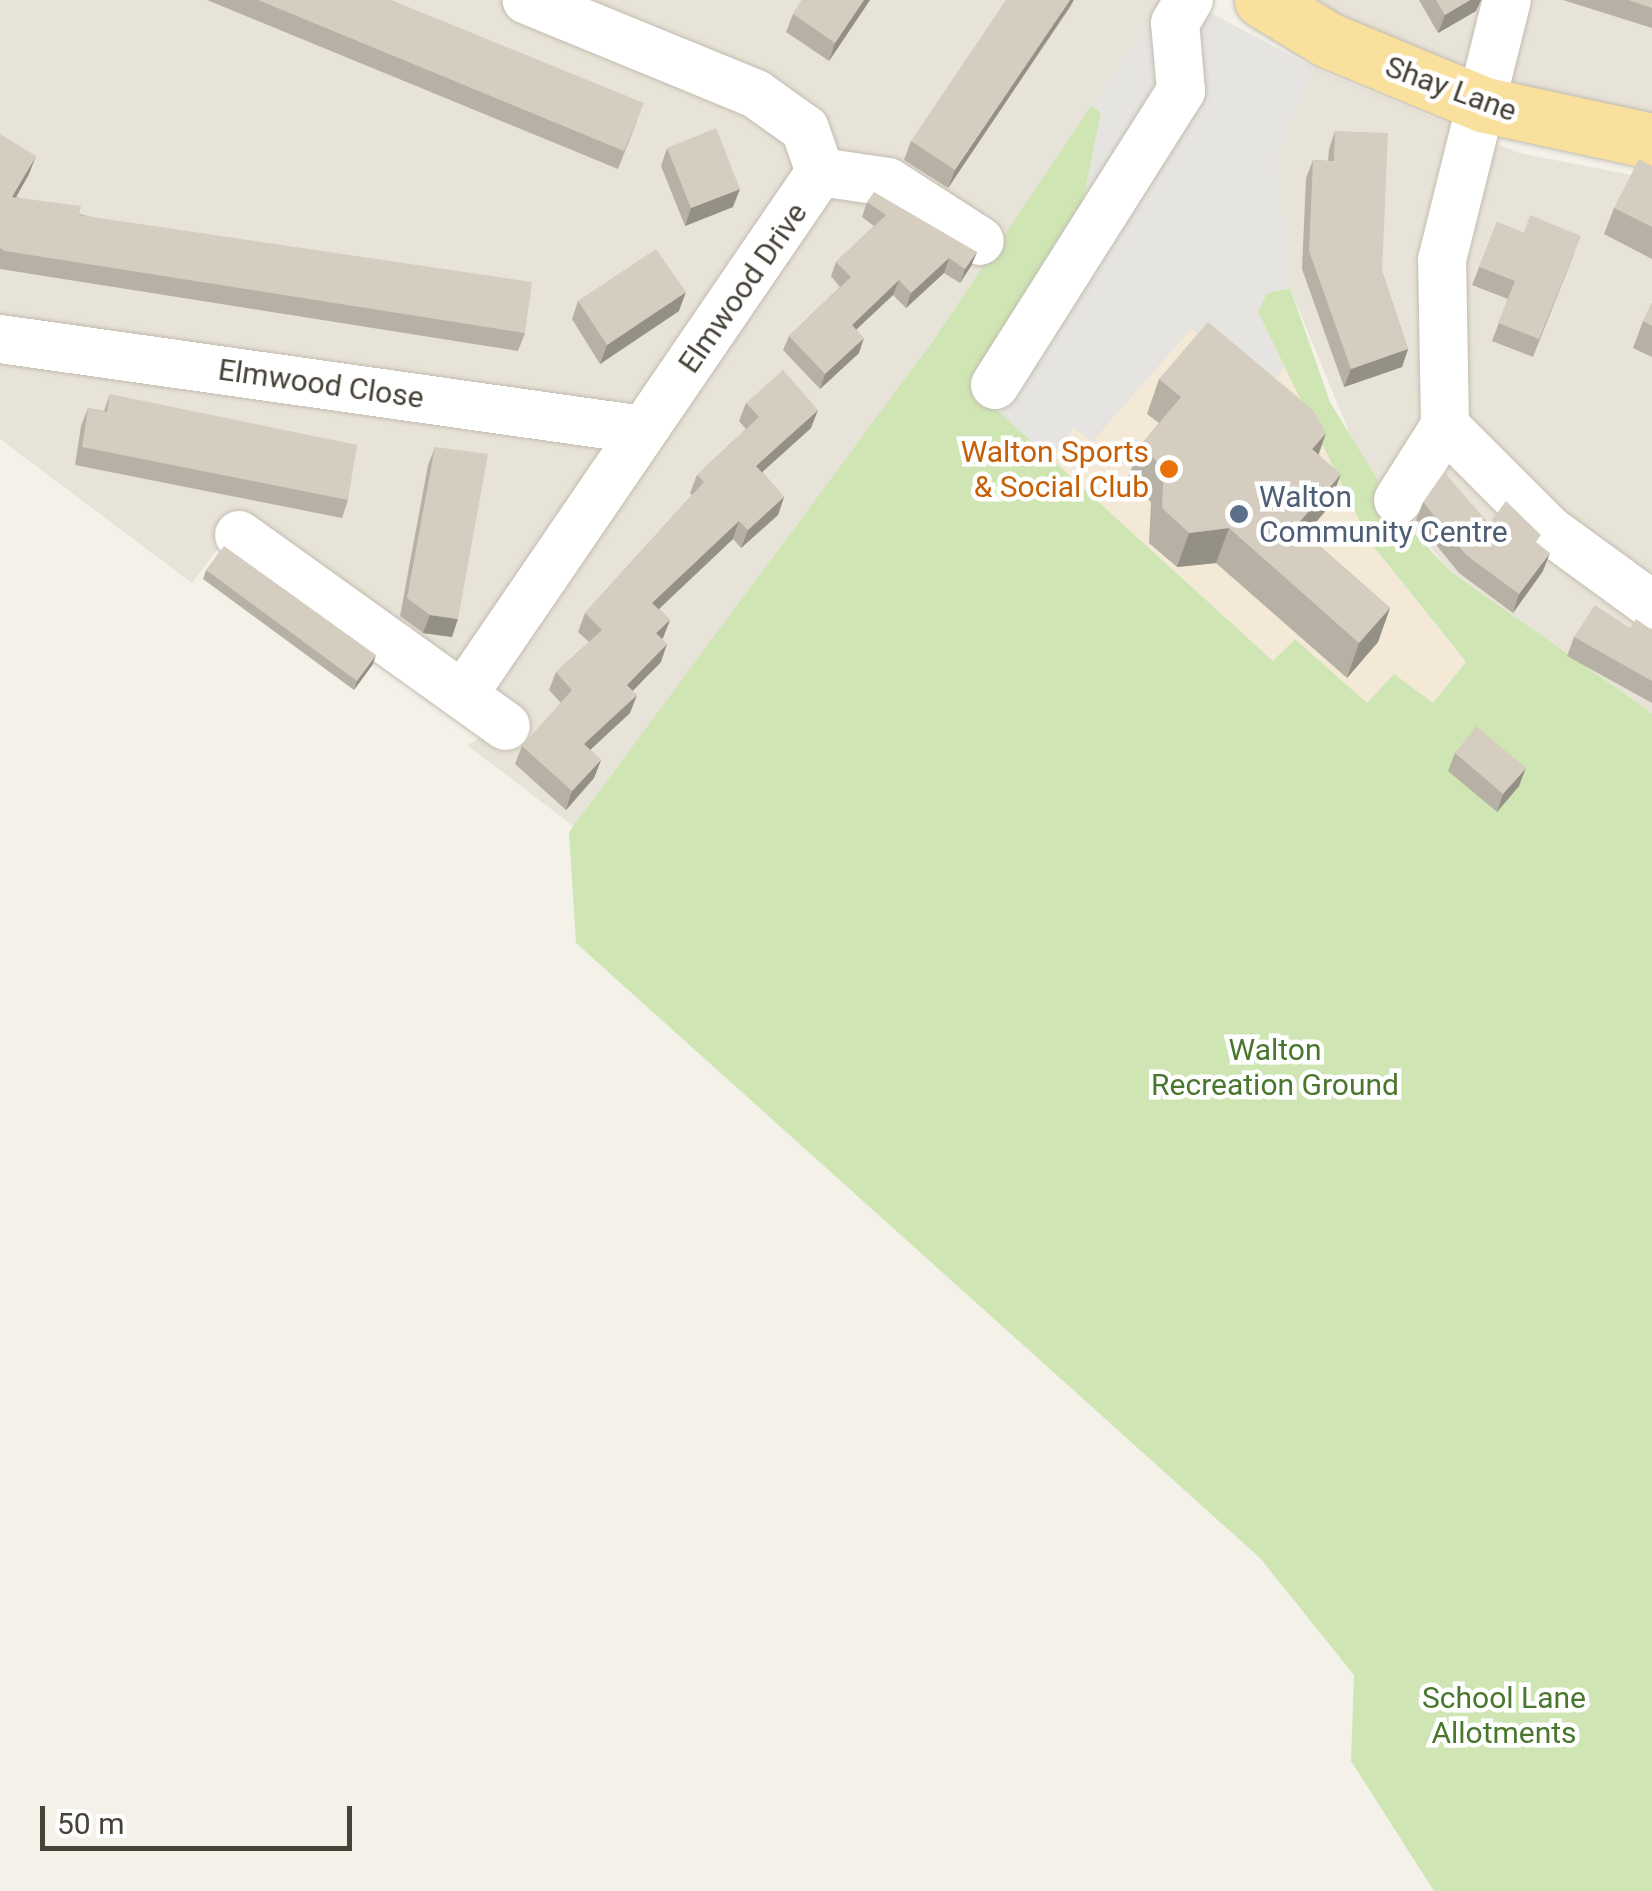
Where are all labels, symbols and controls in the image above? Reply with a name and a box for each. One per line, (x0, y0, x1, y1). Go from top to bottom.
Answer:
street label: Shay Lane (1380, 49, 1522, 129)
street label: Elmwood Drive (671, 196, 815, 380)
street label: Elmwood Close (216, 352, 426, 416)
place label: Walton Sports & Social Club (961, 434, 1149, 504)
marker: Walton Sports & Social Club (1158, 458, 1180, 480)
place label: Walton Community Centre (1259, 479, 1508, 550)
marker: Walton Community Centre (1228, 503, 1250, 525)
park label: Walton Recreation Ground (1151, 1032, 1399, 1102)
park label: School Lane Allotments (1422, 1680, 1586, 1750)
scale bar (45, 1786, 358, 1848)
text: 50 m (57, 1806, 124, 1841)

